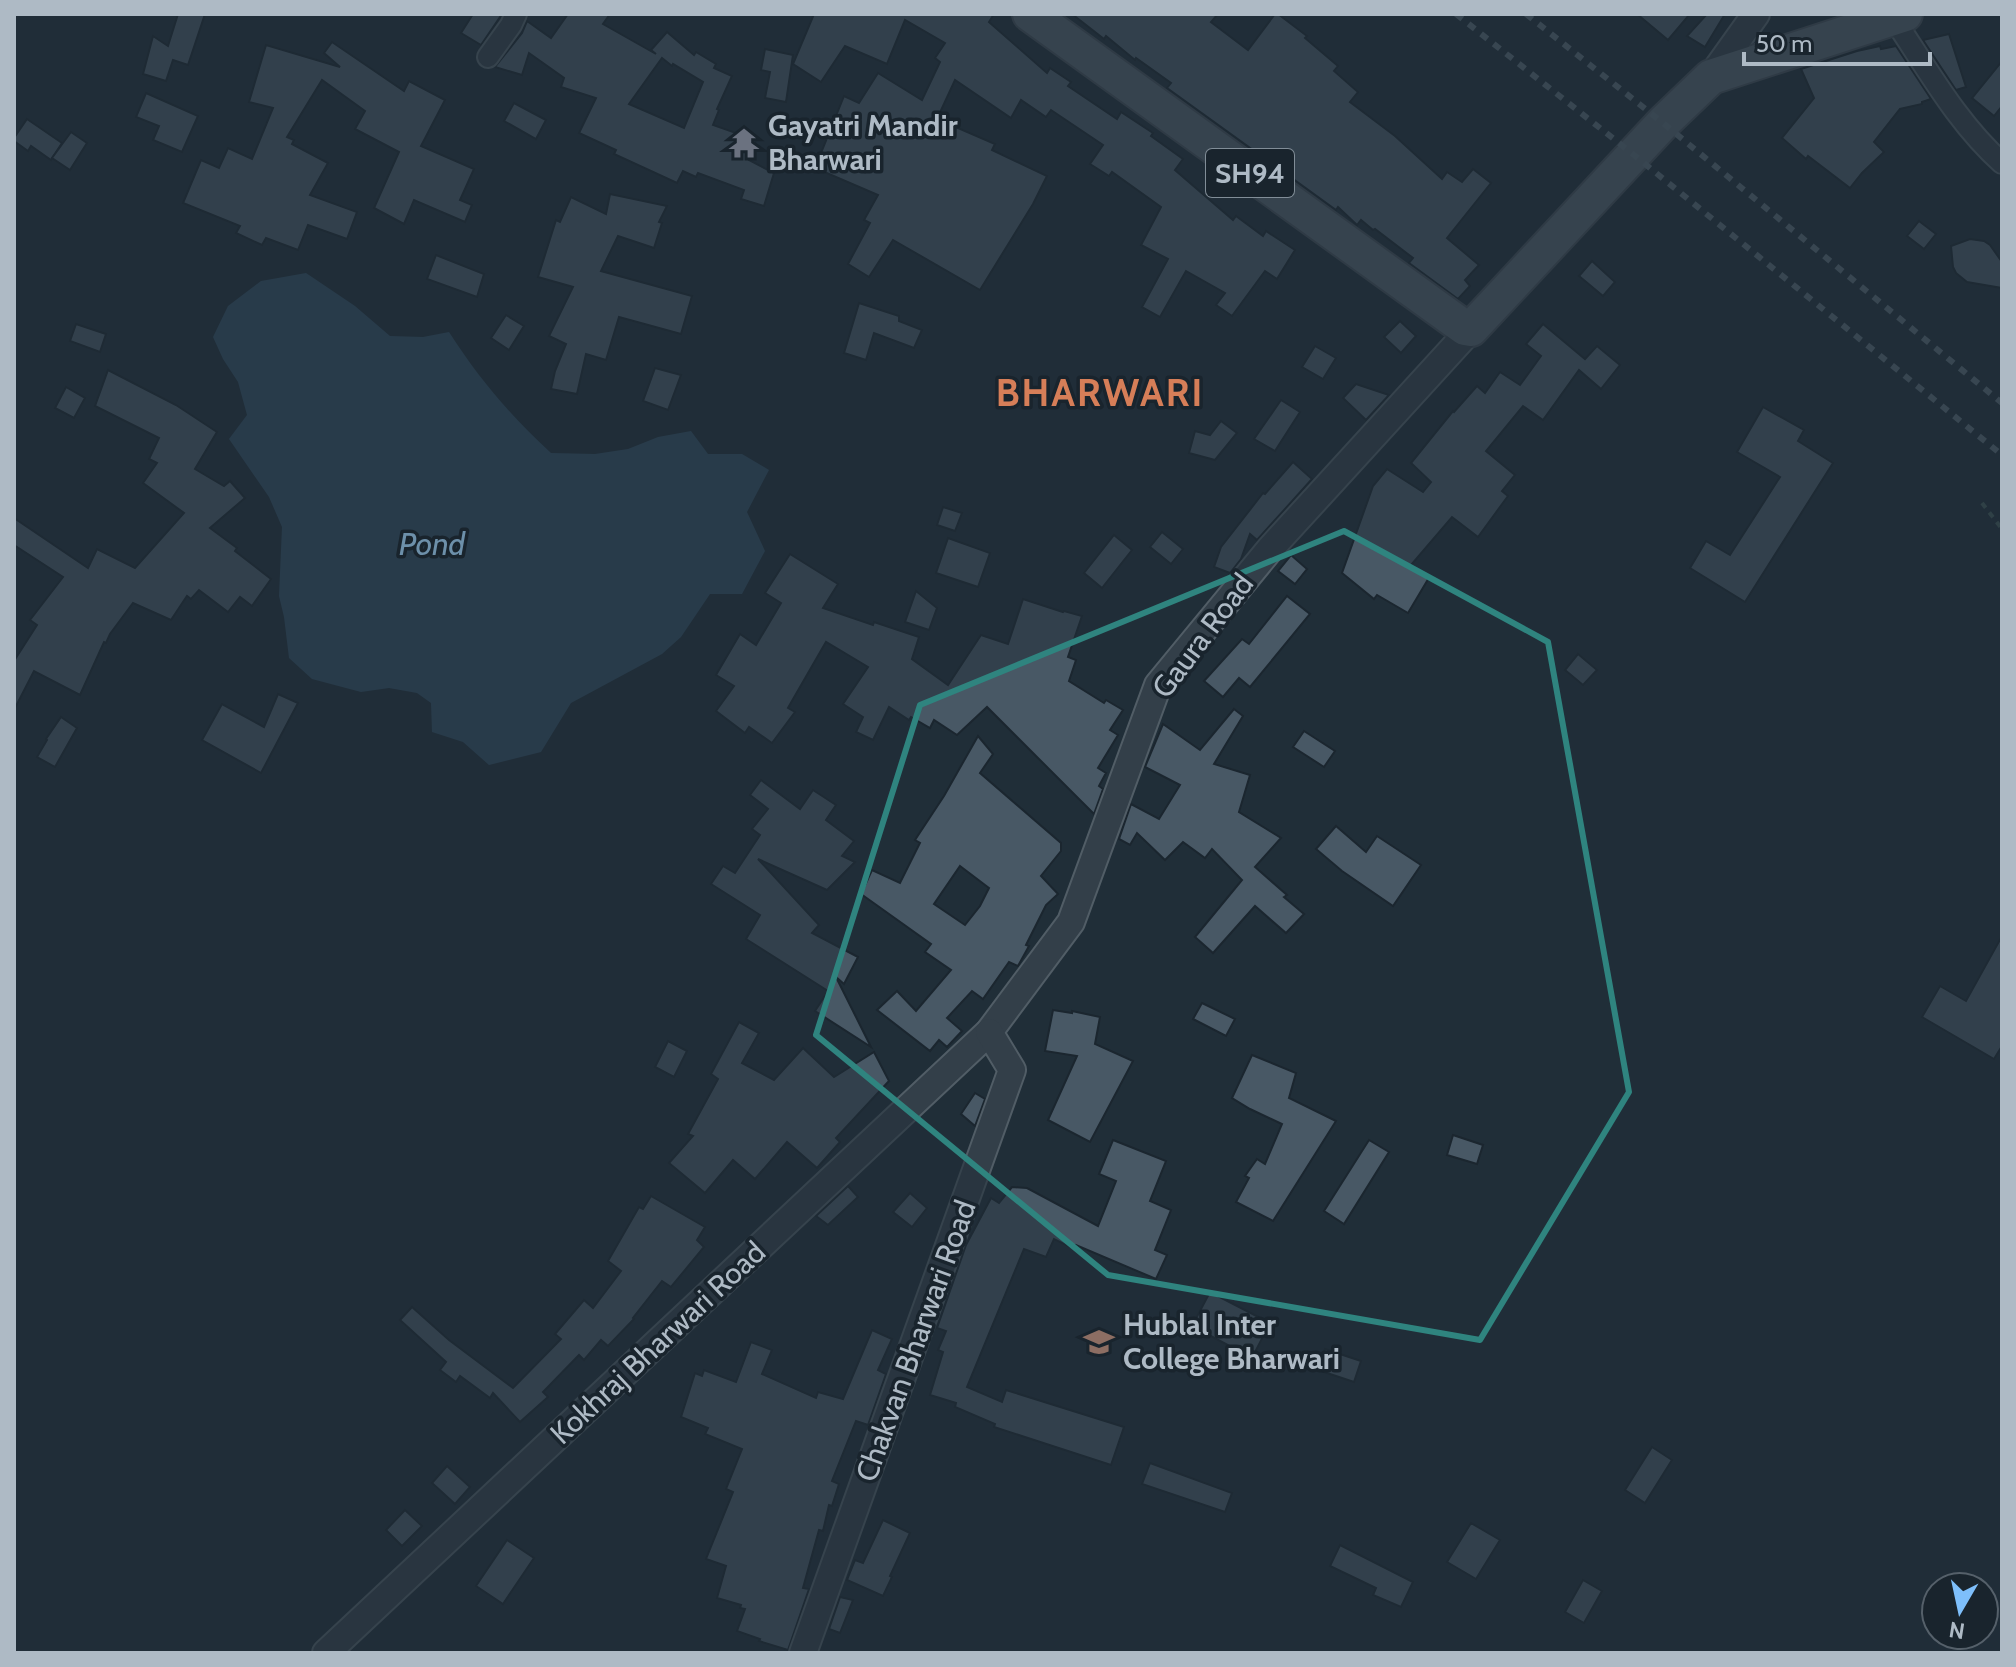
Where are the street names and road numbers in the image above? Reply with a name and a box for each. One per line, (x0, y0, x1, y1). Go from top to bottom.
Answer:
road number: SH94 (1206, 149, 1294, 197)
street label: Gaura Road (1144, 566, 1261, 705)
street label: Chakvan Bharwari Road (847, 1195, 984, 1487)
street label: Kokhraj Bharwari Road (542, 1233, 773, 1452)

